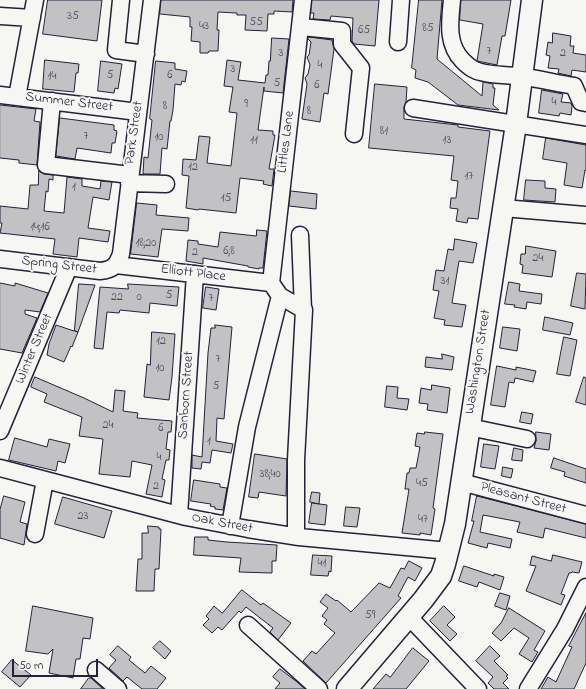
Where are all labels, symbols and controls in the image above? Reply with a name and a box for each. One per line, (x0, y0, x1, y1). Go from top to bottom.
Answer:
house number: 35 (67, 10, 79, 24)
house number: 55 (249, 16, 263, 30)
house number: 43 (199, 20, 209, 34)
house number: 85 (422, 22, 434, 36)
house number: 65 (358, 24, 370, 38)
house number: 7 (487, 45, 491, 59)
house number: 3 (279, 47, 283, 61)
house number: 2 (560, 47, 566, 61)
house number: 4 (318, 59, 322, 73)
house number: 3 (231, 63, 235, 77)
house number: 5 (107, 69, 113, 83)
house number: 6 (167, 69, 173, 83)
house number: 14 (48, 70, 56, 84)
house number: 5 (274, 77, 280, 91)
house number: 6 (314, 79, 320, 93)
street label: Summer Street (24, 89, 114, 117)
house number: 4 (552, 96, 556, 110)
house number: 9 (244, 98, 248, 112)
street label: Park Street (122, 100, 148, 166)
house number: 8 (163, 100, 167, 114)
house number: 8 (307, 105, 311, 119)
street label: Littles Lane (275, 110, 299, 174)
house number: 81 (380, 125, 388, 139)
house number: 7 (84, 130, 88, 144)
house number: 10 (155, 131, 163, 145)
house number: 11 (250, 134, 258, 148)
house number: 13 (443, 134, 451, 148)
house number: 12 (188, 161, 198, 175)
house number: 17 (465, 170, 473, 184)
house number: 1 (72, 181, 76, 195)
house number: 15 (221, 192, 231, 206)
house number: 14;16 (30, 221, 50, 235)
house number: 18;20 (135, 237, 157, 251)
house number: 6;8 (223, 245, 235, 259)
house number: 2 (192, 246, 198, 260)
house number: 24 (533, 252, 543, 266)
street label: Spring Street (21, 253, 97, 279)
street label: Elliott Place (159, 262, 227, 286)
house number: 31 (441, 275, 449, 289)
house number: 5 (166, 289, 172, 303)
house number: 22 (111, 291, 123, 305)
house number: 0 (136, 291, 142, 305)
house number: 7 (209, 292, 213, 306)
street label: Washington Street (462, 309, 496, 415)
street label: Winter Street (13, 311, 57, 387)
house number: 12 (156, 335, 166, 349)
street label: Sanborn Street (176, 350, 198, 440)
house number: 7 (216, 353, 220, 367)
house number: 10 (156, 362, 164, 376)
house number: 5 (213, 380, 219, 394)
house number: 24 (103, 419, 113, 433)
house number: 6 (158, 422, 164, 436)
house number: 1 (207, 435, 211, 449)
house number: 4 (157, 451, 161, 465)
house number: 38;40 (259, 468, 281, 482)
house number: 45 (416, 477, 428, 491)
street label: Pleasant Street (478, 479, 568, 519)
house number: 2 (153, 480, 159, 494)
house number: 23 (78, 510, 88, 524)
street label: Oak Street (190, 510, 254, 538)
house number: 47 (418, 513, 428, 527)
house number: 41 (318, 557, 326, 571)
house number: 59 (365, 609, 375, 623)
scale bar (14, 651, 100, 677)
text: 50 m (19, 657, 43, 675)

